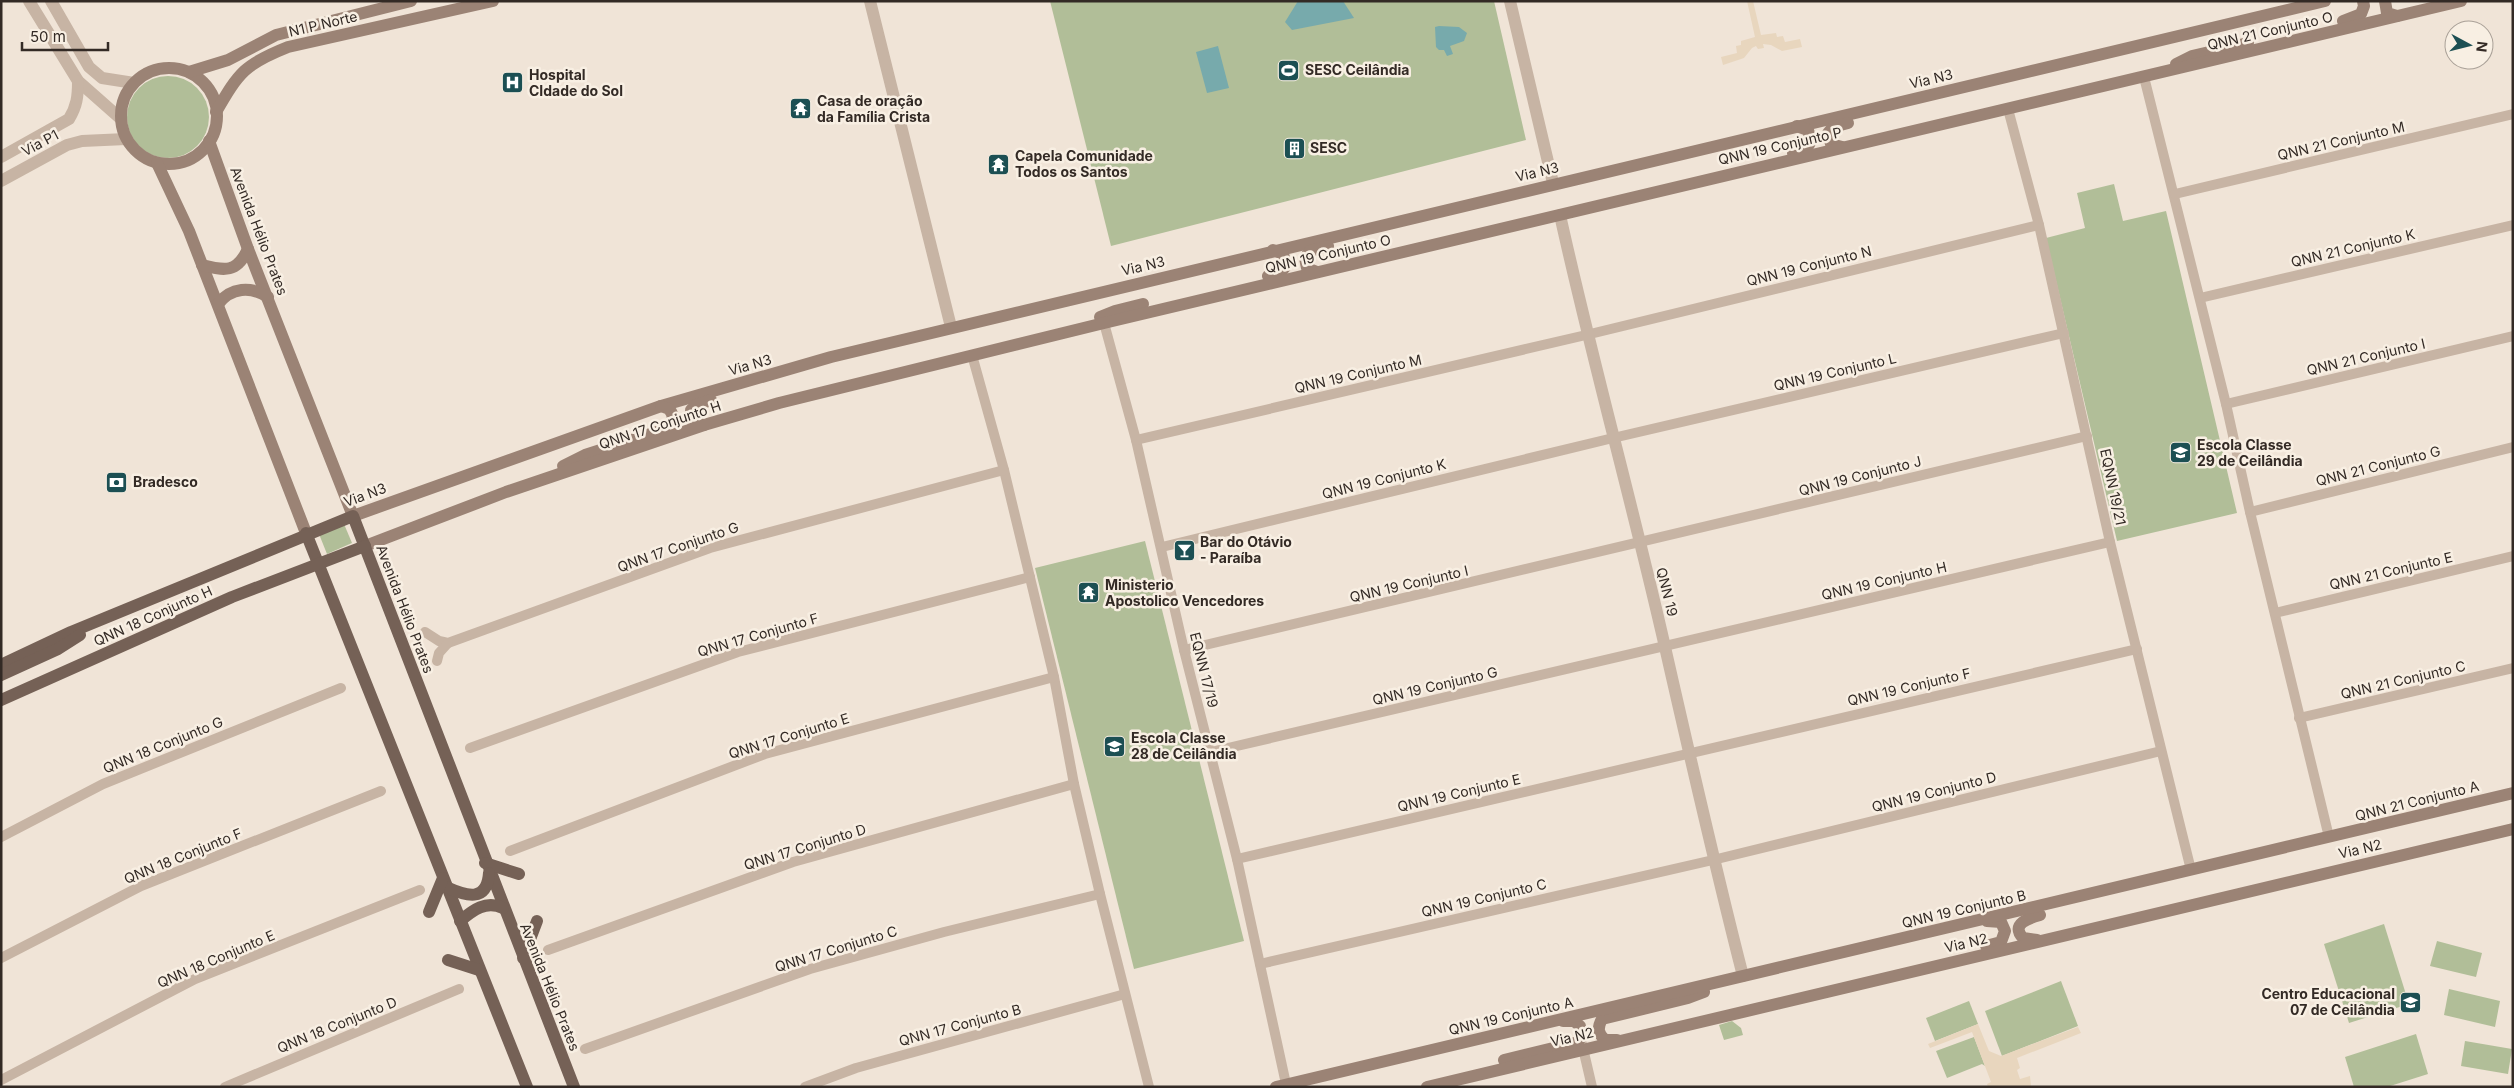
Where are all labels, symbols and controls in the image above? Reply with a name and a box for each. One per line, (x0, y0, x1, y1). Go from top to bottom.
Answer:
street label: N1 P Norte (287, 7, 359, 40)
street label: QNN 21 Conjunto O (2206, 8, 2334, 53)
scale bar (22, 20, 109, 52)
north arrow (2444, 20, 2494, 70)
text: 50 m (30, 27, 66, 46)
text: N (2473, 40, 2491, 53)
sports icon: SESC Ceilândia (1277, 58, 1301, 82)
place label: SESC Ceilândia (1305, 61, 1409, 78)
street label: Via N3 (1908, 65, 1954, 92)
place label: Hospital CIdade do Sol (529, 66, 623, 99)
hospital icon: Hospital CIdade do Sol (501, 71, 525, 95)
place label: Casa de oração da Família Crista (817, 92, 930, 125)
temple icon: Casa de oração da Família Crista (789, 97, 813, 121)
street label: QNN 21 Conjunto M (2276, 118, 2406, 163)
street label: QNN 19 Conjunto P (1716, 123, 1844, 168)
street label: Via P1 (18, 126, 61, 159)
building icon: SESC (1282, 136, 1306, 160)
place label: SESC (1310, 139, 1347, 156)
place label: Capela Comunidade Todos os Santos (1015, 147, 1153, 180)
temple icon: Capela Comunidade Todos os Santos (987, 152, 1011, 176)
street label: Via N3 (1514, 158, 1560, 185)
street label: Avenida Hélio Prates (227, 164, 292, 297)
street label: QNN 21 Conjunto K (2289, 225, 2417, 270)
street label: QNN 19 Conjunto O (1263, 231, 1392, 276)
street label: QNN 19 Conjunto N (1745, 242, 1873, 289)
street label: Via N3 (1120, 252, 1166, 279)
street label: QNN 21 Conjunto I (2305, 335, 2427, 378)
street label: QNN 19 Conjunto L (1772, 349, 1898, 394)
street label: Via N3 (726, 350, 773, 379)
street label: QNN 19 Conjunto M (1292, 351, 1423, 396)
street label: QNN 17 Conjunto H (597, 397, 723, 452)
place label: Escola Classe 29 de Ceilândia (2197, 436, 2303, 469)
school or university icon: Escola Classe 29 de Ceilândia (2169, 441, 2193, 465)
street label: QNN 21 Conjunto G (2314, 442, 2442, 489)
street label: EQNN 19/21 (2097, 447, 2130, 527)
street label: QNN 19 Conjunto J (1797, 452, 1923, 499)
street label: QNN 19 Conjunto K (1320, 455, 1448, 502)
bank icon: Bradesco (105, 470, 129, 494)
place label: Bradesco (133, 473, 198, 490)
street label: Via N3 (341, 479, 388, 510)
street label: QNN 17 Conjunto G (615, 518, 741, 575)
place label: Bar do Otávio - Paraíba (1200, 533, 1292, 566)
bar icon: Bar do Otávio - Paraíba (1172, 538, 1196, 562)
street label: Avenida Hélio Prates (373, 542, 438, 675)
street label: QNN 21 Conjunto E (2328, 548, 2454, 593)
street label: QNN 19 Conjunto H (1820, 558, 1948, 603)
street label: QNN 19 Conjunto I (1348, 562, 1470, 605)
street label: QNN 19 (1653, 566, 1682, 618)
place label: Ministerio Apostolico Vencedores (1105, 576, 1264, 609)
temple icon: Ministerio Apostolico Vencedores (1077, 581, 1101, 605)
street label: QNN 18 Conjunto H (91, 582, 215, 649)
street label: QNN 17 Conjunto F (695, 609, 820, 660)
street label: EQNN 17/19 (1187, 630, 1222, 709)
street label: QNN 21 Conjunto C (2339, 657, 2467, 702)
street label: QNN 19 Conjunto G (1371, 663, 1499, 708)
street label: QNN 19 Conjunto F (1846, 664, 1972, 709)
street label: QNN 17 Conjunto E (726, 709, 851, 762)
street label: QNN 18 Conjunto G (100, 713, 225, 776)
place label: Escola Classe 28 de Ceilândia (1131, 729, 1237, 762)
school or university icon: Escola Classe 28 de Ceilândia (1103, 734, 1127, 758)
street label: QNN 19 Conjunto D (1870, 768, 1998, 815)
street label: QNN 19 Conjunto E (1396, 770, 1522, 815)
street label: QNN 21 Conjunto A (2353, 777, 2481, 824)
street label: QNN 17 Conjunto D (742, 820, 868, 873)
street label: QNN 18 Conjunto F (121, 824, 244, 887)
street label: Via N2 (2337, 835, 2383, 862)
street label: QNN 19 Conjunto C (1420, 875, 1548, 920)
street label: QNN 19 Conjunto B (1900, 886, 2028, 931)
street label: Avenida Hélio Prates (517, 920, 584, 1053)
street label: QNN 17 Conjunto C (773, 922, 899, 975)
street label: QNN 18 Conjunto E (154, 926, 277, 991)
street label: Via N2 (1943, 929, 1989, 956)
place label: Centro Educacional 07 de Ceilândia (2261, 985, 2395, 1018)
school or university icon: Centro Educacional 07 de Ceilândia (2399, 990, 2423, 1014)
street label: QNN 18 Conjunto D (274, 993, 399, 1056)
street label: QNN 19 Conjunto A (1447, 993, 1575, 1038)
street label: QNN 17 Conjunto B (897, 1000, 1023, 1049)
street label: Via N2 (1549, 1023, 1595, 1050)

